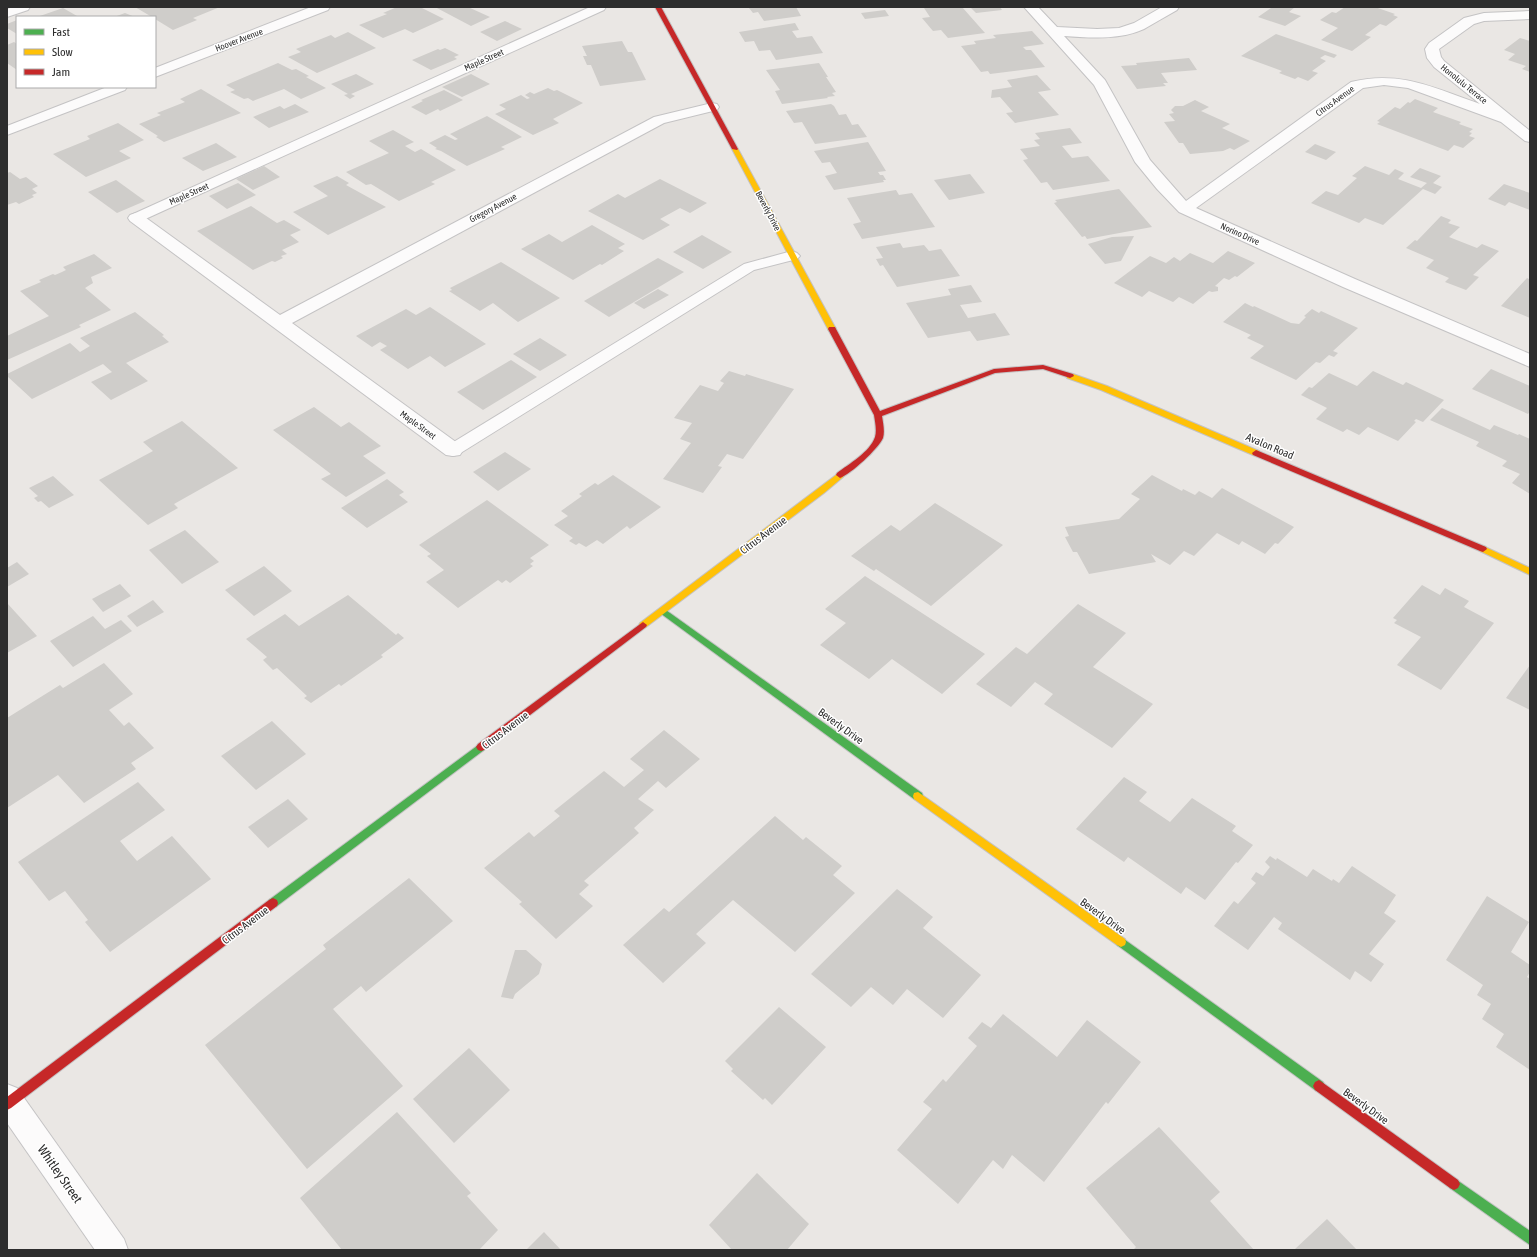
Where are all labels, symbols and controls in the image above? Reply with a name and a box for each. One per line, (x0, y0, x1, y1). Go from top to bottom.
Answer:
legend (16, 16, 156, 88)
text: Fast (52, 25, 70, 39)
street label: Hoover Avenue (214, 26, 264, 54)
text: Slow (52, 45, 73, 59)
street label: Maple Street (463, 47, 506, 73)
street label: Honolulu Terrace (1439, 62, 1489, 106)
text: Jam (52, 65, 70, 79)
street label: Citrus Avenue (1314, 84, 1356, 118)
street label: Maple Street (168, 181, 211, 207)
street label: Beverly Drive (753, 190, 783, 232)
street label: Gregory Avenue (468, 191, 518, 225)
street label: Norino Drive (1219, 221, 1261, 247)
street label: Maple Street (398, 409, 438, 442)
street label: Avalon Road (1244, 431, 1296, 461)
street label: Citrus Avenue (737, 514, 789, 556)
street label: Beverly Drive (816, 706, 866, 746)
street label: Citrus Avenue (479, 709, 531, 751)
street label: Beverly Drive (1078, 896, 1128, 936)
street label: Citrus Avenue (219, 904, 271, 946)
street label: Beverly Drive (1341, 1086, 1391, 1126)
street label: Whitley Street (35, 1142, 86, 1206)

